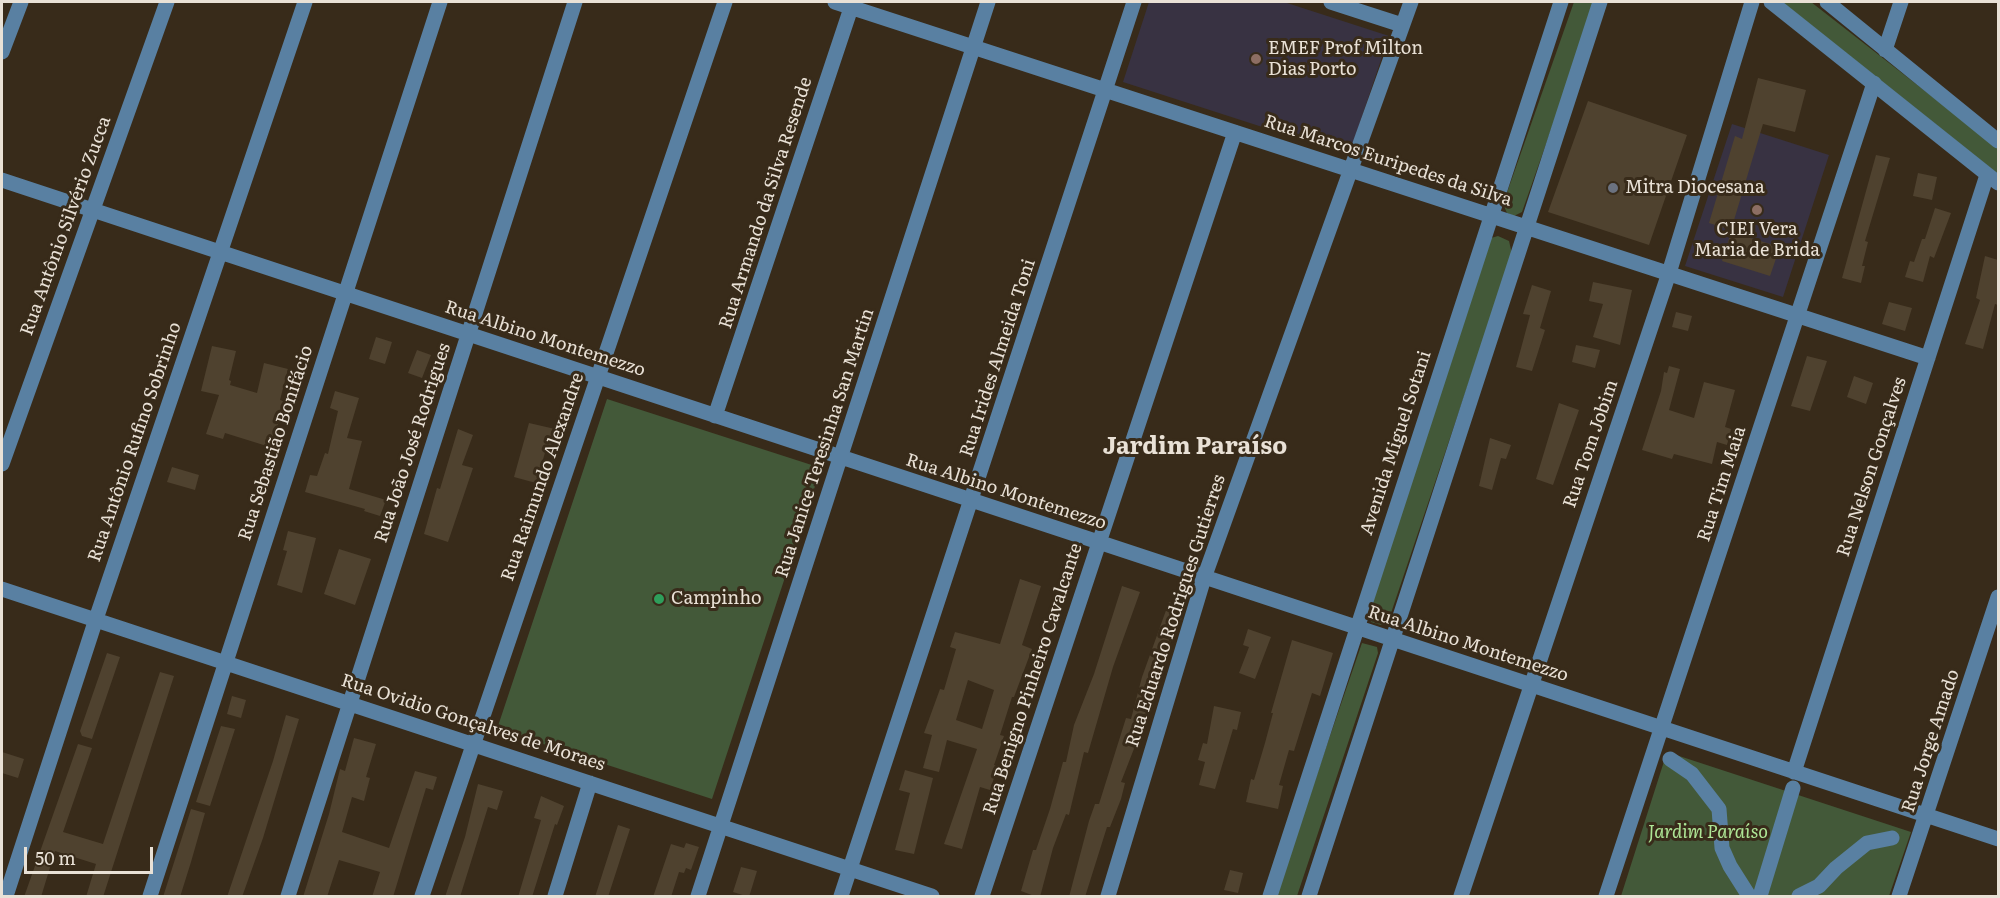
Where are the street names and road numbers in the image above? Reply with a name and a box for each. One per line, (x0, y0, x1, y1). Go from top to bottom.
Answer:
street label: Rua Armando da Silva Resende (715, 75, 817, 331)
street label: Rua Marcos Euripedes da Silva (1261, 111, 1515, 211)
street label: Rua Antônio Silvério Zucca (16, 113, 116, 339)
street label: Rua Irides Almeida Toni (956, 256, 1040, 460)
street label: Rua Albino Montemezzo (442, 296, 648, 382)
street label: Rua Janice Teresinha San Martin (771, 306, 879, 580)
street label: Rua Antônio Rufino Sobrinho (84, 319, 186, 565)
street label: Rua João José Rodrigues (371, 341, 455, 545)
street label: Rua Sebastião Bonifácio (234, 343, 318, 543)
street label: Avenida Miguel Sotani (1356, 348, 1436, 538)
street label: Rua Raimundo Alexandre (497, 370, 589, 584)
street label: Rua Nelson Gonçalves (1833, 375, 1911, 559)
street label: Rua Tom Jobim (1559, 377, 1623, 511)
street label: Rua Tim Maia (1693, 424, 1751, 544)
street label: Rua Albino Montemezzo (903, 449, 1109, 535)
street label: Rua Eduardo Rodrigues Gutierres (1122, 472, 1230, 750)
street label: Rua Benigno Pinheiro Cavalcante (979, 541, 1087, 817)
street label: Rua Albino Montemezzo (1365, 601, 1571, 687)
street label: Rua Jorge Amado (1898, 667, 1964, 815)
street label: Rua Ovidio Gonçalves de Moraes (338, 670, 608, 776)

